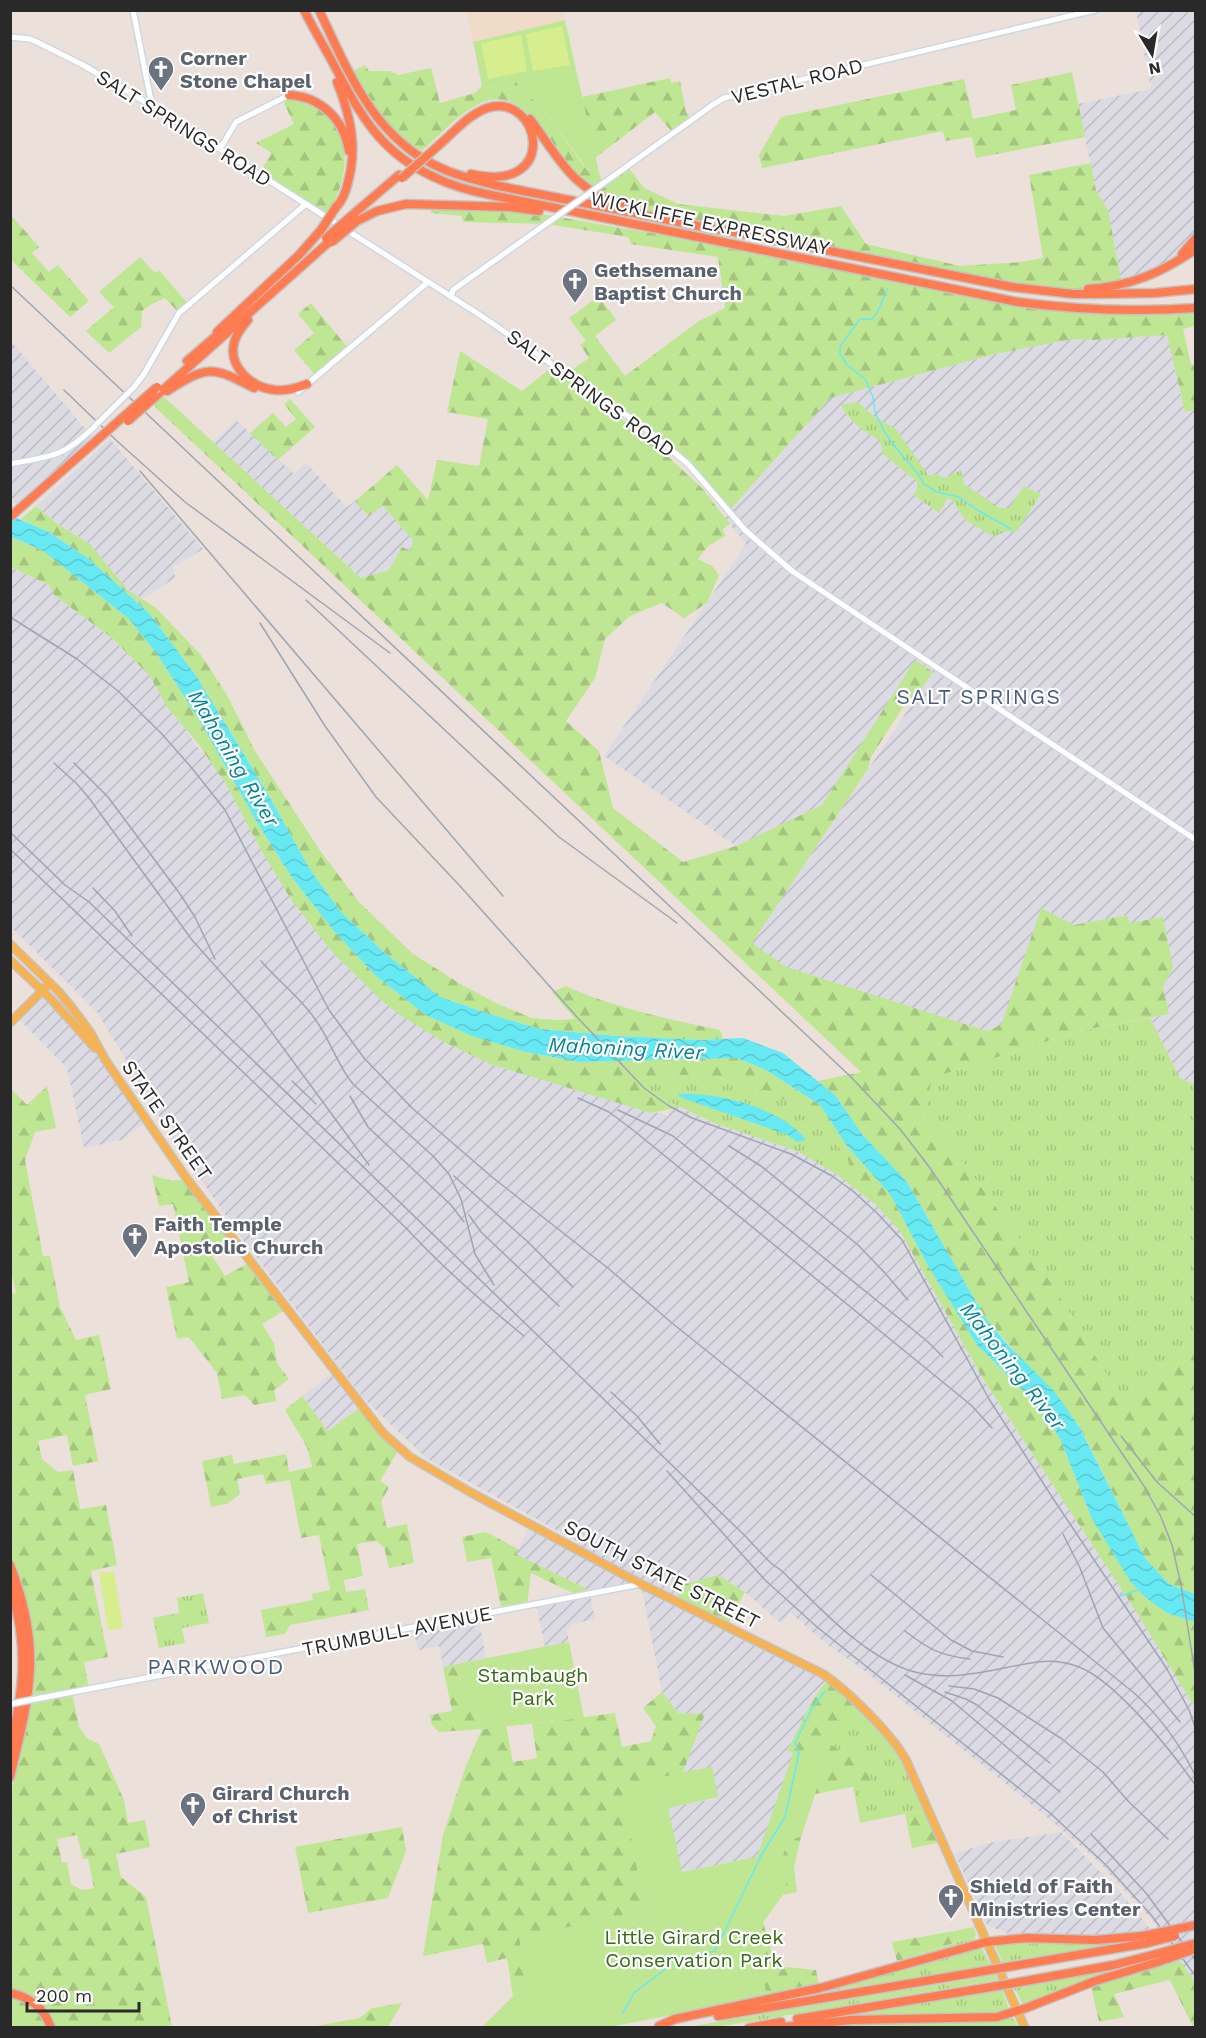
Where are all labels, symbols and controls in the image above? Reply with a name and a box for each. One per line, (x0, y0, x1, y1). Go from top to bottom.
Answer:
north arrow (1122, 24, 1182, 84)
place label: Corner Stone Chapel (180, 46, 312, 93)
street label: VESTAL ROAD (729, 53, 865, 109)
church icon: Corner Stone Chapel (146, 54, 176, 92)
text: N (1147, 58, 1162, 79)
street label: SALT SPRINGS ROAD (92, 64, 276, 192)
street label: WICKLIFFE EXPRESSWAY (588, 186, 832, 260)
place label: Gethsemane Baptist Church (594, 258, 742, 305)
church icon: Gethsemane Baptist Church (560, 266, 590, 304)
street label: SALT SPRINGS ROAD (502, 324, 680, 462)
district label: SALT SPRINGS (897, 684, 1061, 709)
water label: Mahoning River (183, 685, 285, 832)
water label: Mahoning River (548, 1031, 705, 1065)
street label: STATE STREET (117, 1055, 217, 1185)
place label: Faith Temple Apostolic Church (154, 1212, 323, 1259)
church icon: Faith Temple Apostolic Church (120, 1221, 150, 1259)
water label: Mahoning River (955, 1297, 1071, 1436)
street label: SOUTH STATE STREET (560, 1514, 764, 1634)
street label: TRUMBULL AVENUE (300, 1601, 494, 1661)
district label: PARKWOOD (147, 1654, 285, 1679)
park label: Stambaugh Park (478, 1663, 588, 1710)
place label: Girard Church of Christ (212, 1781, 350, 1828)
church icon: Girard Church of Christ (178, 1790, 208, 1828)
place label: Shield of Faith Ministries Center (970, 1874, 1141, 1921)
church icon: Shield of Faith Ministries Center (936, 1882, 966, 1920)
park label: Little Girard Creek Conservation Park (604, 1925, 784, 1972)
scale bar (27, 1975, 140, 2013)
text: 200 m (36, 1985, 92, 2006)

